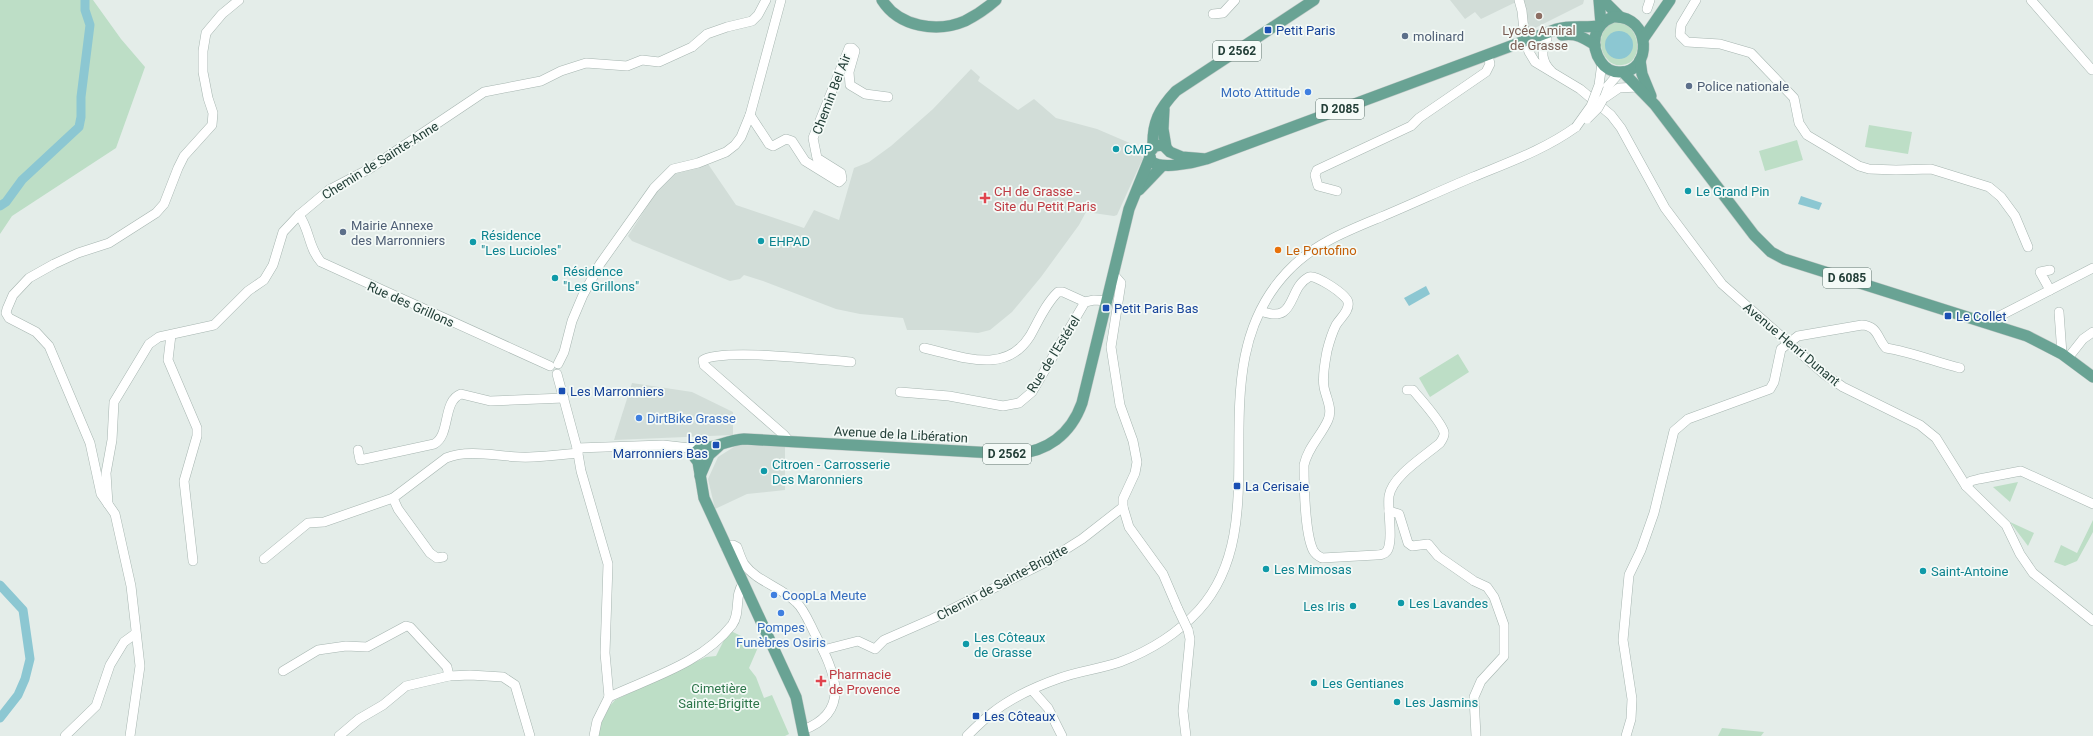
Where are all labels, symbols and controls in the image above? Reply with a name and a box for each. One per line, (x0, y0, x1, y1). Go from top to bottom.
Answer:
marker: Lycée Amiral de Grasse (1534, 11, 1544, 21)
place label: Petit Paris (1276, 23, 1336, 38)
place label: Lycée Amiral de Grasse (1502, 23, 1576, 53)
marker: Petit Paris (1263, 25, 1273, 35)
place label: molinard (1413, 29, 1464, 44)
marker: molinard (1400, 31, 1410, 41)
road number: D 2562 (1213, 41, 1261, 61)
street label: Chemin Bel Air (809, 51, 854, 137)
place label: Police nationale (1697, 79, 1789, 94)
marker: Police nationale (1684, 81, 1694, 91)
place label: Moto Attitude (1221, 85, 1300, 100)
marker: Moto Attitude (1303, 87, 1313, 97)
road number: D 2085 (1316, 99, 1364, 119)
street label: Chemin de Sainte-Anne (319, 118, 441, 202)
place label: CMP (1124, 142, 1152, 157)
marker: CMP (1111, 144, 1121, 154)
place label: CH de Grasse - Site du Petit Paris (994, 184, 1097, 214)
place label: Le Grand Pin (1696, 184, 1769, 199)
marker: Le Grand Pin (1683, 186, 1693, 196)
marker: CH de Grasse - Site du Petit Paris (979, 192, 991, 204)
place label: Mairie Annexe des Marronniers (351, 218, 445, 248)
marker: Mairie Annexe des Marronniers (338, 227, 348, 237)
place label: Résidence "Les Lucioles" (481, 228, 561, 258)
place label: EHPAD (769, 234, 810, 249)
marker: EHPAD (756, 236, 766, 246)
marker: Résidence "Les Lucioles" (468, 237, 478, 247)
place label: Le Portofino (1286, 243, 1357, 258)
marker: Le Portofino (1273, 245, 1283, 255)
place label: Résidence "Les Grillons" (563, 264, 639, 294)
road number: D 6085 (1823, 268, 1871, 288)
marker: Résidence "Les Grillons" (550, 273, 560, 283)
street label: Rue des Grillons (365, 279, 457, 330)
street label: Avenue Henri Dunant (1740, 300, 1843, 389)
place label: Petit Paris Bas (1114, 301, 1199, 316)
marker: Petit Paris Bas (1101, 303, 1111, 313)
place label: Le Collet (1956, 309, 2006, 324)
marker: Le Collet (1943, 311, 1953, 321)
street label: Rue de l'Estérel (1024, 313, 1083, 395)
place label: Les Marronniers (570, 384, 664, 399)
marker: Les Marronniers (557, 386, 567, 396)
place label: DirtBike Grasse (647, 411, 736, 426)
marker: DirtBike Grasse (634, 413, 644, 423)
street label: Avenue de la Libération (834, 423, 968, 446)
place label: Les Marronniers Bas (613, 431, 708, 461)
marker: Les Marronniers Bas (711, 440, 721, 450)
road number: D 2562 (983, 444, 1031, 464)
place label: Citroen - Carrosserie Des Maronniers (772, 457, 890, 487)
marker: Citroen - Carrosserie Des Maronniers (759, 466, 769, 476)
place label: La Cerisaie (1245, 479, 1309, 494)
marker: La Cerisaie (1232, 481, 1242, 491)
street label: Chemin de Sainte-Brigitte (934, 541, 1070, 623)
place label: Les Mimosas (1274, 562, 1352, 577)
marker: Les Mimosas (1261, 564, 1271, 574)
place label: Saint-Antoine (1931, 564, 2009, 579)
marker: Saint-Antoine (1918, 566, 1928, 576)
place label: CoopLa Meute (782, 588, 867, 603)
marker: CoopLa Meute (769, 590, 779, 600)
place label: Les Lavandes (1409, 596, 1488, 611)
marker: Les Lavandes (1396, 598, 1406, 608)
place label: Les Iris (1303, 599, 1345, 614)
marker: Les Iris (1348, 601, 1358, 611)
marker: Pompes Funèbres Osiris (776, 608, 786, 618)
place label: Pompes Funèbres Osiris (736, 620, 826, 650)
place label: Les Côteaux de Grasse (974, 630, 1046, 660)
marker: Les Côteaux de Grasse (961, 639, 971, 649)
place label: Pharmacie de Provence (829, 667, 900, 697)
marker: Pharmacie de Provence (816, 676, 826, 686)
place label: Les Gentianes (1322, 676, 1404, 691)
marker: Les Gentianes (1309, 678, 1319, 688)
park label: Cimetière Sainte-Brigitte (678, 681, 760, 711)
place label: Les Jasmins (1405, 695, 1479, 710)
marker: Les Jasmins (1392, 697, 1402, 707)
place label: Les Côteaux (984, 709, 1056, 724)
marker: Les Côteaux (971, 711, 981, 721)

